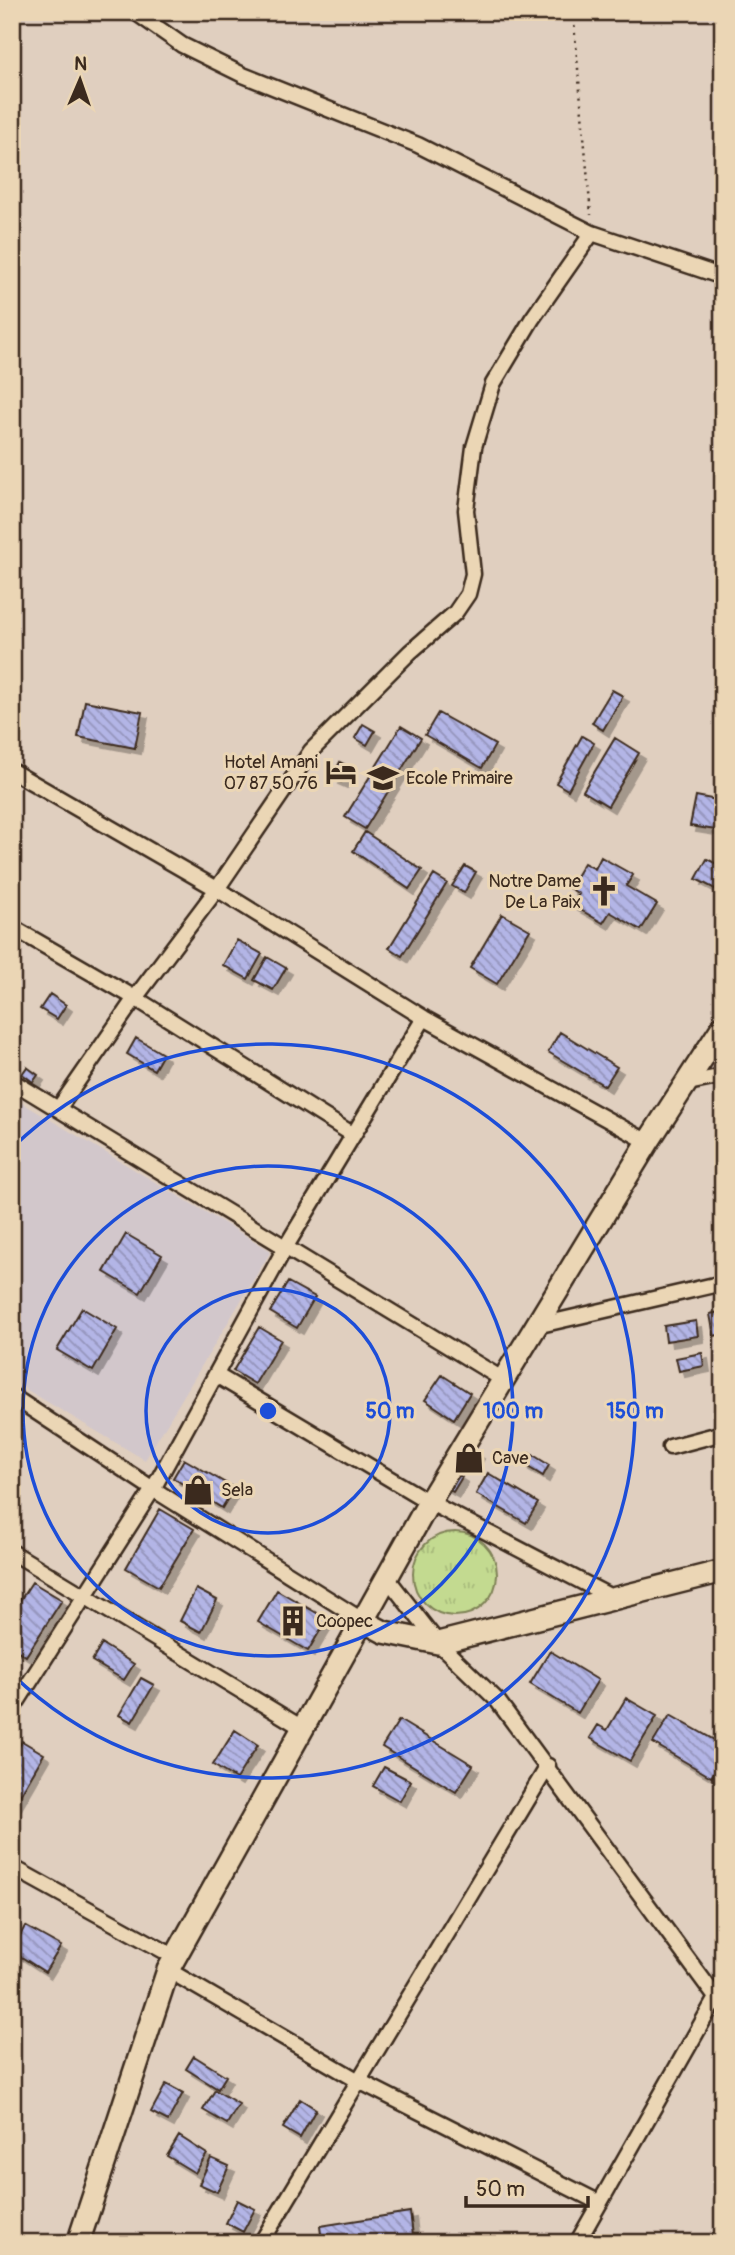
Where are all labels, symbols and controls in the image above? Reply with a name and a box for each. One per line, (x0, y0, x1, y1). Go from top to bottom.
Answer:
north arrow (46, 46, 116, 116)
text: N (74, 52, 88, 76)
place label: Hotel Amani 07 87 50 76 (224, 751, 318, 795)
hotel icon: Hotel Amani 07 87 50 76 (324, 755, 358, 789)
school or university icon: Ecole Primaire (366, 761, 400, 795)
place label: Ecole Primaire (406, 767, 513, 790)
place label: Notre Dame De La Paix (489, 870, 581, 914)
church icon: Notre Dame De La Paix (587, 874, 621, 908)
text: 50 m (366, 1398, 415, 1425)
text: 100 m (483, 1398, 543, 1425)
text: 150 m (606, 1398, 664, 1425)
centre of rings (256, 1399, 280, 1423)
shop icon: Cave (452, 1441, 486, 1475)
place label: Cave (492, 1447, 529, 1470)
shop icon: Sela (181, 1473, 215, 1507)
place label: Sela (221, 1479, 253, 1502)
building icon: Coopec (276, 1604, 310, 1638)
place label: Coopec (316, 1610, 373, 1633)
scale bar (466, 2164, 588, 2208)
text: 50 m (476, 2176, 525, 2203)

